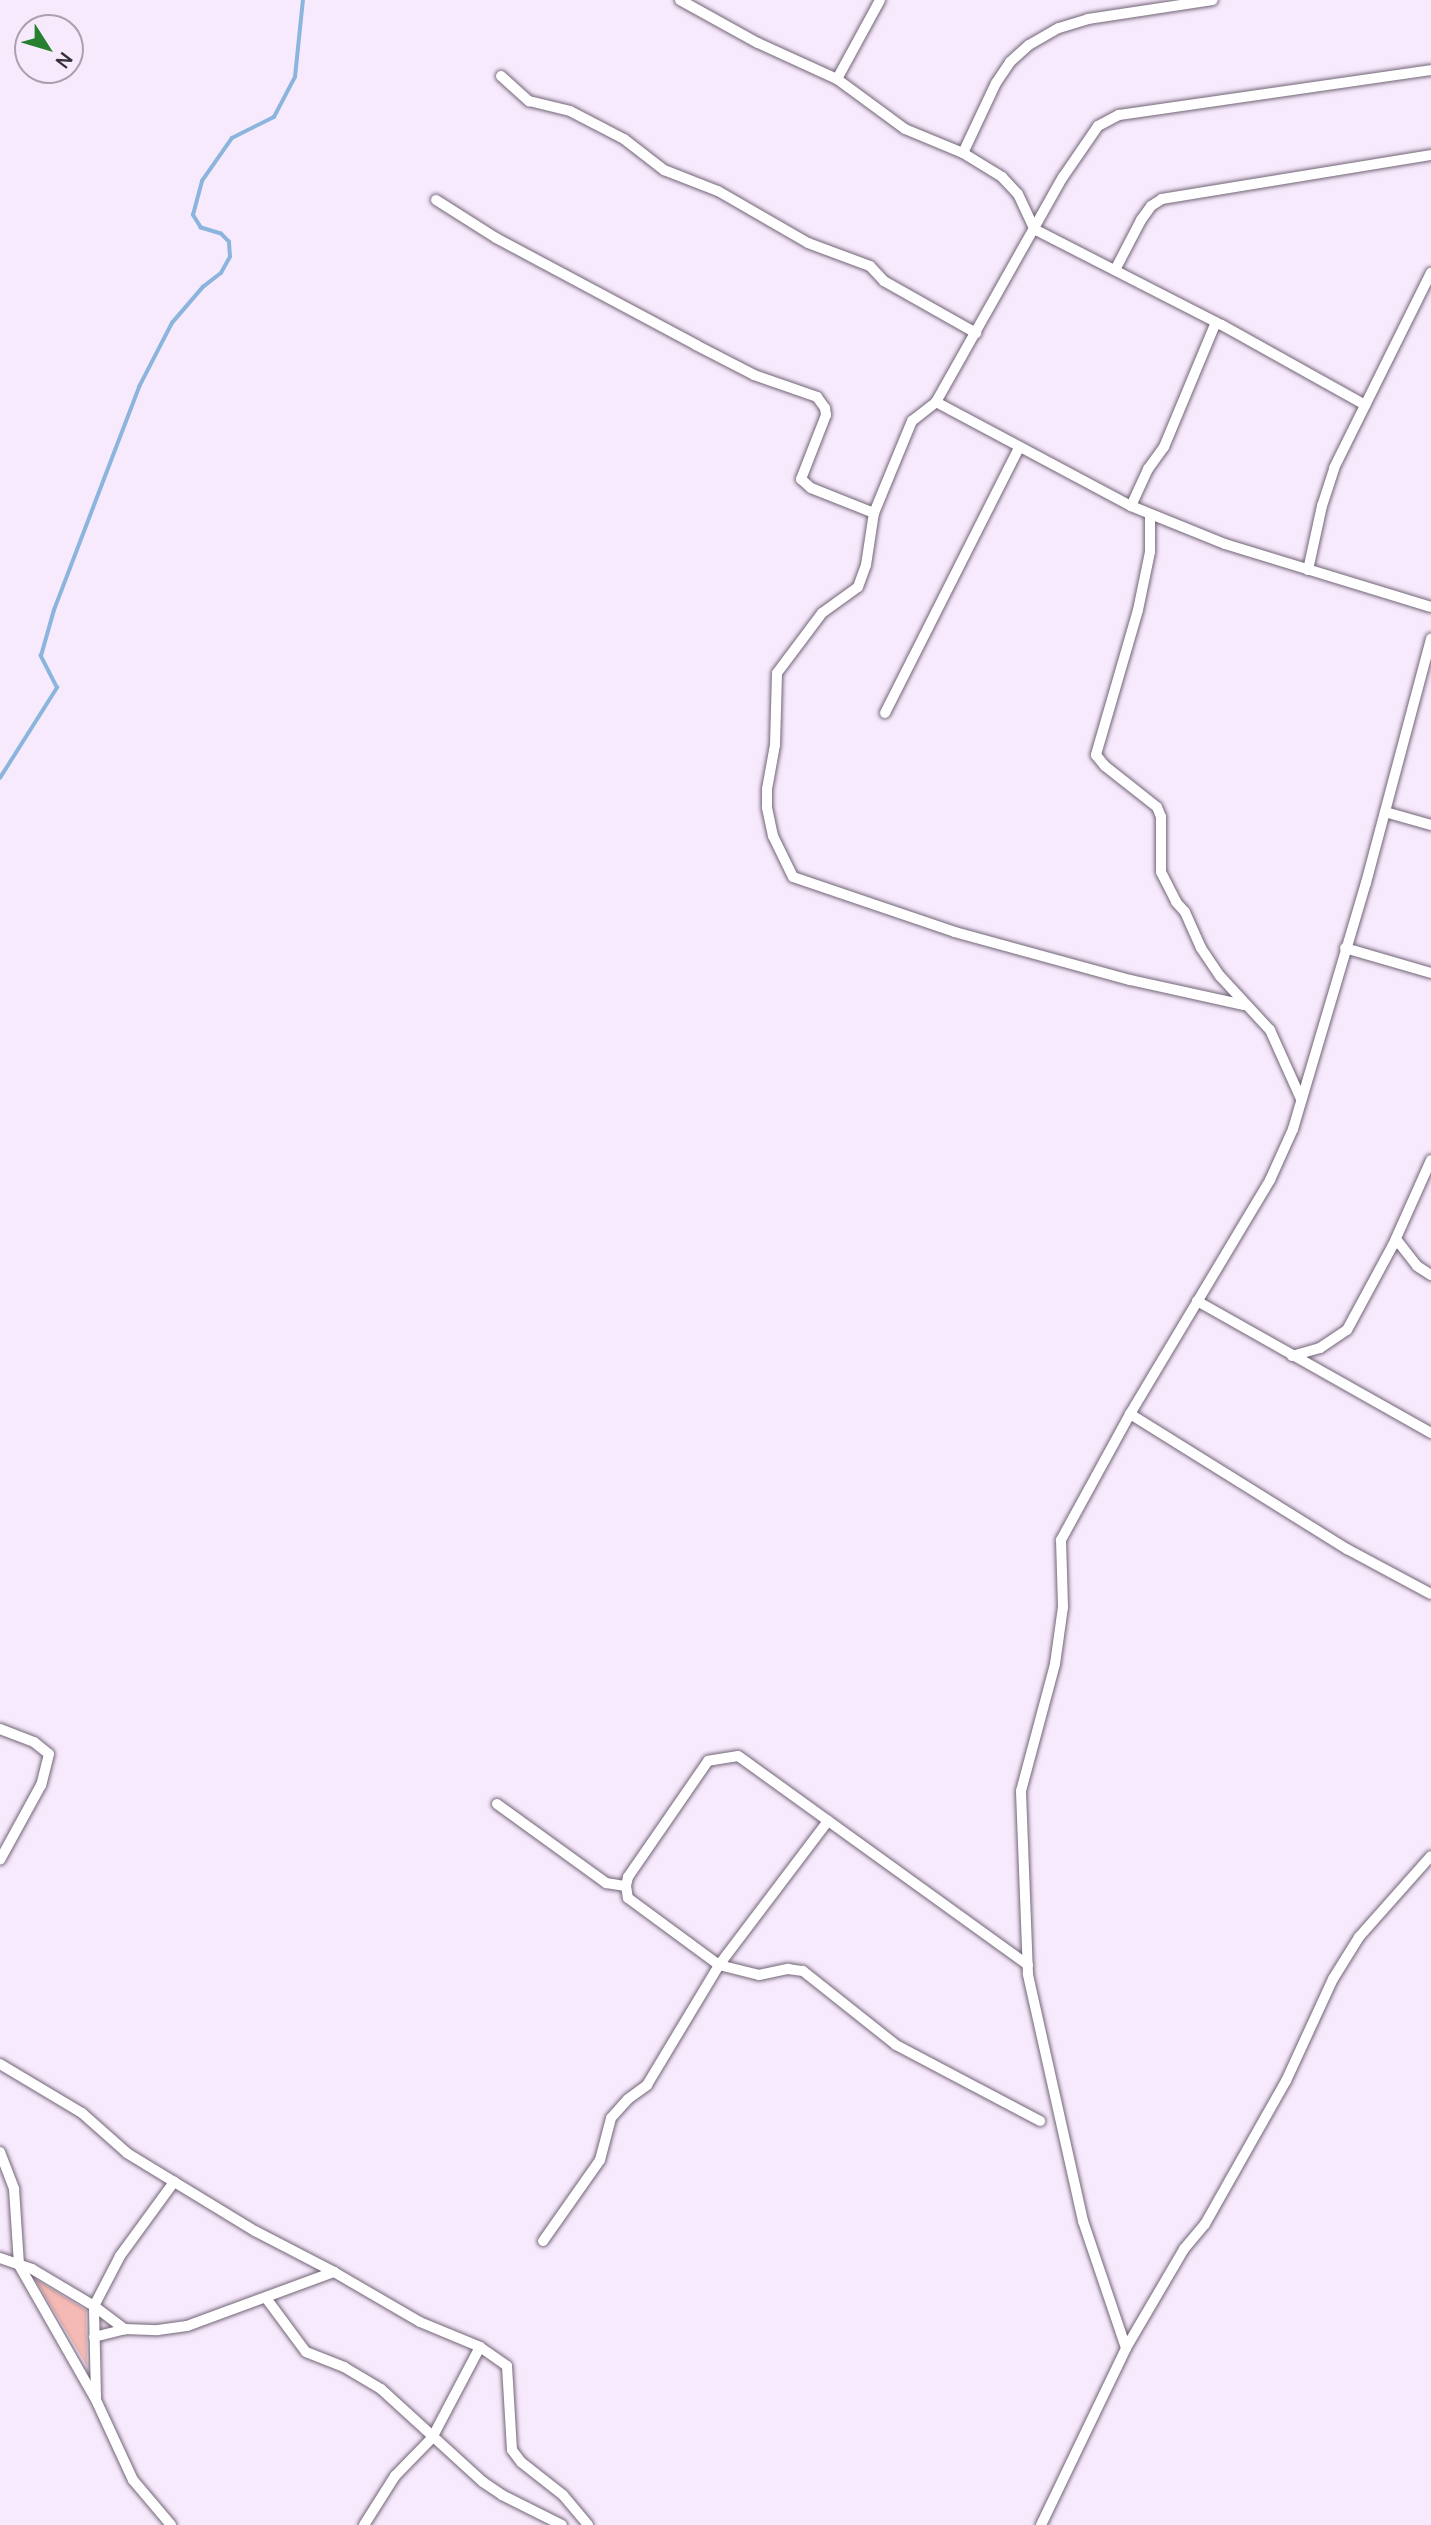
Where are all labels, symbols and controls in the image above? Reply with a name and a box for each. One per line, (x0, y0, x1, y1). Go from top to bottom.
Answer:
north arrow (14, 14, 84, 84)
text: N (50, 47, 79, 74)

